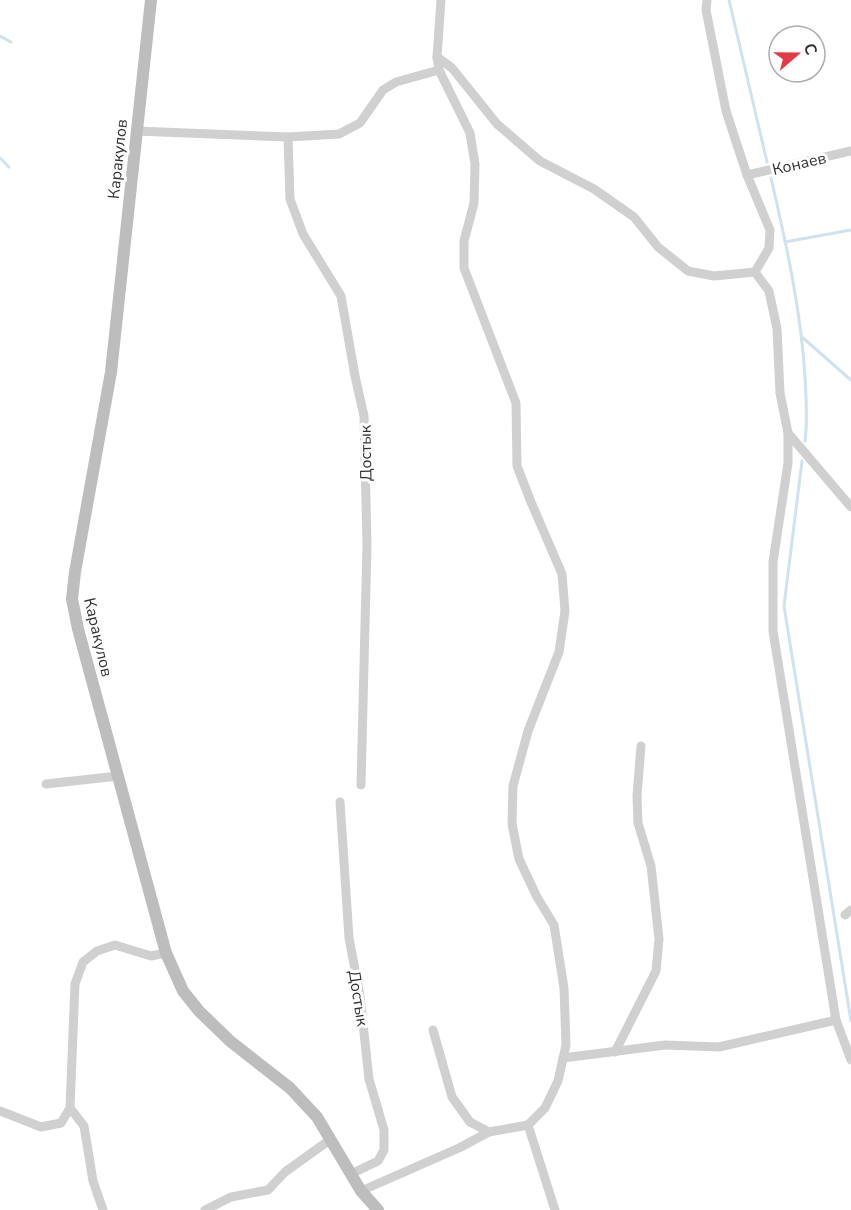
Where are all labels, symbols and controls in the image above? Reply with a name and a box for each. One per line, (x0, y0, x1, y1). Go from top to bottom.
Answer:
north arrow (767, 24, 827, 84)
text: С (798, 40, 822, 58)
street label: Каракулов (103, 118, 133, 200)
street label: Конаев (770, 147, 829, 181)
street label: Достык (355, 424, 377, 481)
street label: Каракулов (78, 596, 118, 679)
street label: Достык (343, 969, 373, 1028)

